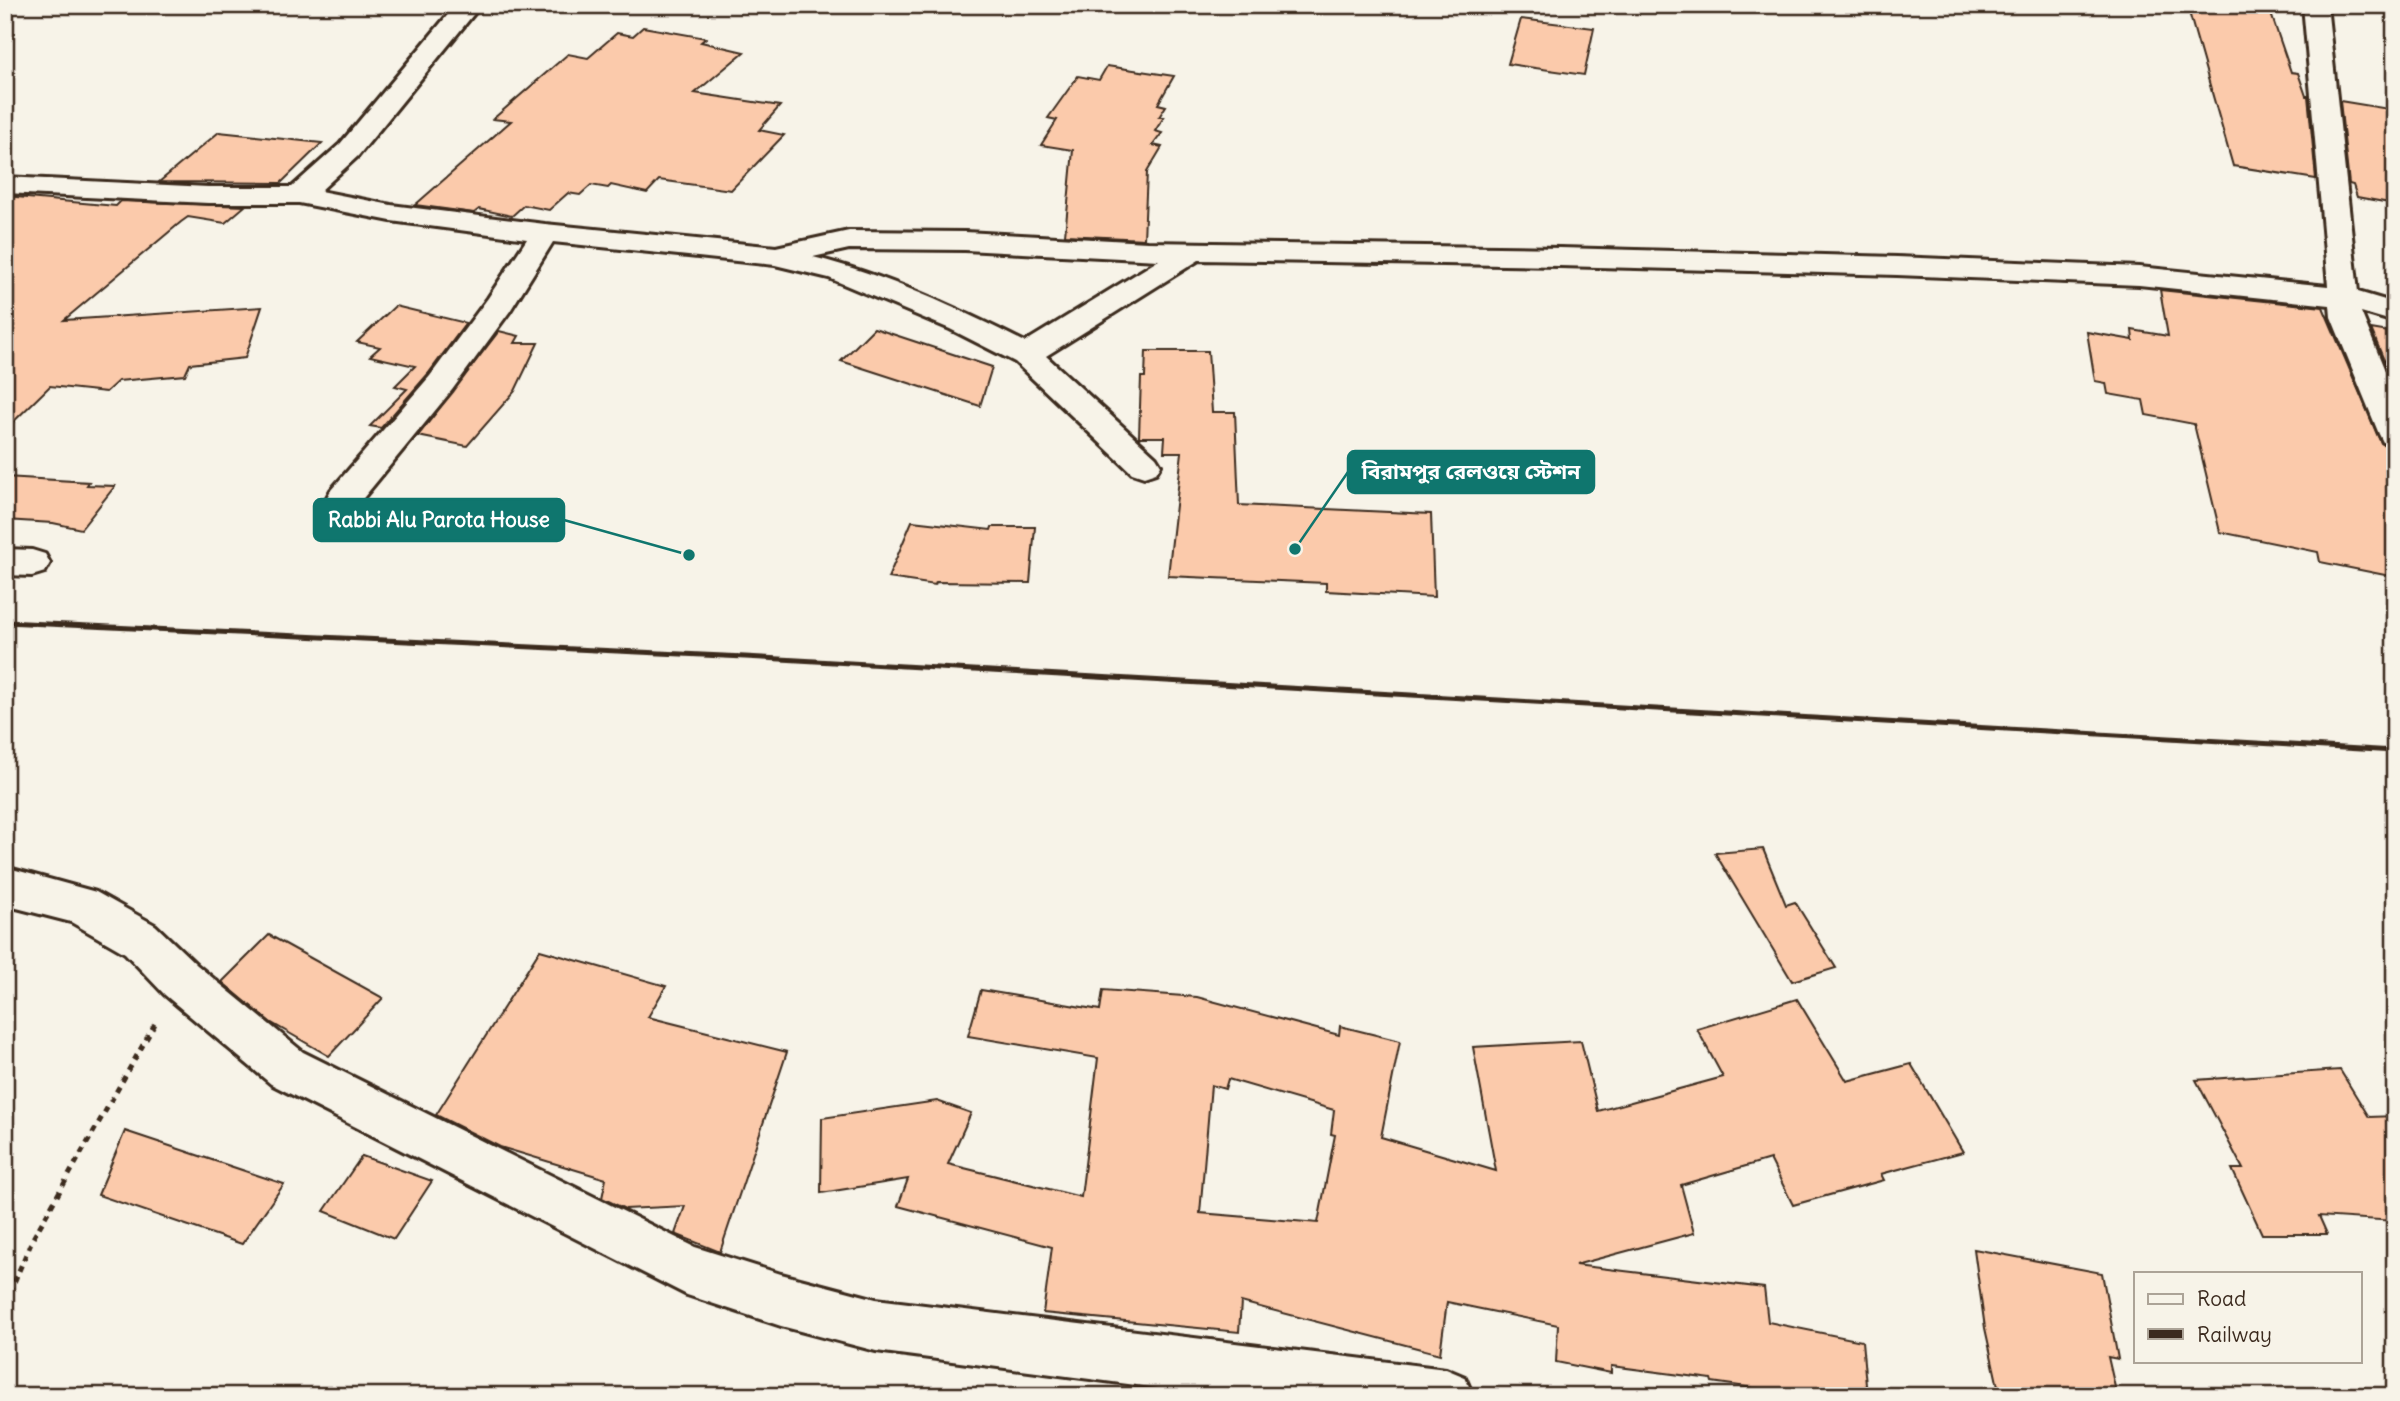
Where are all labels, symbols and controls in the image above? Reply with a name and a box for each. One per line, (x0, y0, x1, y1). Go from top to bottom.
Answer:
callout: বিরামপুর রেলওয়ে স্টেশন (1348, 451, 1594, 493)
text: বিরামপুর রেলওয়ে স্টেশন (1361, 458, 1581, 485)
callout: Rabbi Alu Parota House (314, 499, 564, 541)
text: Rabbi Alu Parota House (328, 506, 550, 533)
legend (2134, 1272, 2362, 1362)
text: Road (2197, 1285, 2246, 1312)
text: Railway (2197, 1321, 2272, 1348)

